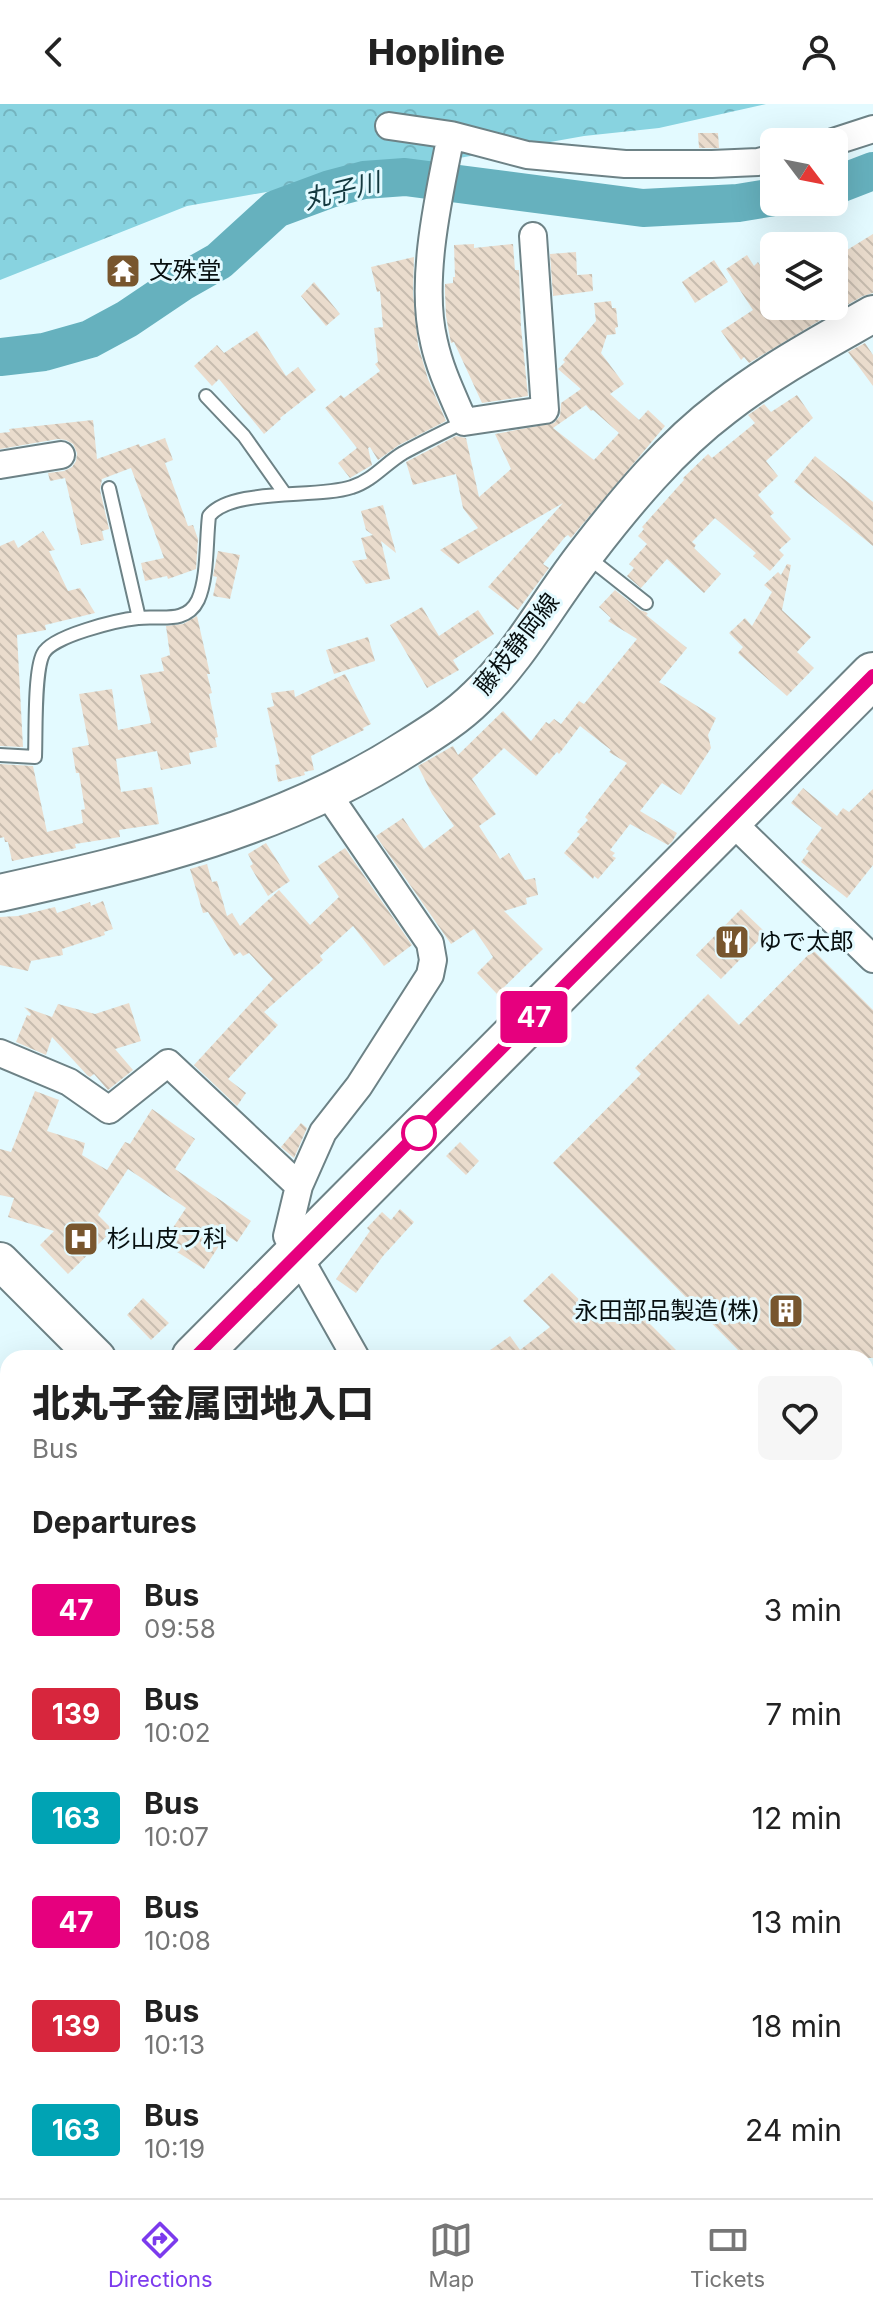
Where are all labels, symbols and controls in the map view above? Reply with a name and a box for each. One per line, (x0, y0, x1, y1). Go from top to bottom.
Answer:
icon: back (32, 30, 76, 74)
text: Hopline (368, 30, 505, 74)
icon: person (797, 30, 841, 74)
north arrow (760, 128, 848, 216)
map controls (760, 128, 848, 320)
water label: 丸子川 (300, 165, 386, 215)
button: layers (760, 232, 848, 320)
temple icon: 文殊堂 (104, 252, 142, 290)
place label: 文殊堂 (149, 256, 221, 285)
street label: 藤枝静岡線 (468, 587, 565, 700)
restaurant icon: ゆで太郎 (713, 923, 751, 961)
place label: ゆで太郎 (758, 927, 854, 956)
line badge: 47 (498, 991, 570, 1043)
text: 47 (516, 1000, 552, 1034)
unlabelled marker (402, 1116, 436, 1150)
hospital icon: 杉山皮フ科 (62, 1220, 100, 1258)
place label: 杉山皮フ科 (107, 1224, 227, 1253)
building icon: 永田部品製造(株) (767, 1292, 805, 1330)
place label: 永田部品製造(株) (574, 1296, 760, 1325)
button: heart (758, 1376, 842, 1460)
text: 北丸子金属団地入口 (32, 1380, 374, 1426)
text: Bus (32, 1433, 78, 1464)
text: Departures (32, 1504, 197, 1540)
text: Bus (144, 1577, 199, 1613)
text: 3 min (764, 1592, 842, 1628)
text: 47 (58, 1593, 94, 1627)
text: 09:58 (144, 1613, 216, 1644)
text: Bus (144, 1681, 199, 1717)
text: 7 min (765, 1696, 842, 1732)
text: 139 (52, 1697, 100, 1731)
text: 10:02 (144, 1717, 211, 1748)
text: Bus (144, 1785, 199, 1821)
text: 12 min (752, 1800, 842, 1836)
text: 163 (52, 1801, 100, 1835)
text: 10:07 (144, 1821, 209, 1852)
text: Bus (144, 1889, 199, 1925)
text: 13 min (752, 1904, 842, 1940)
text: 47 (58, 1905, 94, 1939)
text: 10:08 (144, 1925, 211, 1956)
text: Bus (144, 1993, 199, 2029)
text: 18 min (752, 2008, 842, 2044)
text: 139 (52, 2009, 100, 2043)
text: 10:13 (144, 2029, 205, 2060)
text: Bus (144, 2097, 199, 2133)
text: 24 min (745, 2112, 842, 2148)
text: 163 (52, 2113, 100, 2147)
text: 10:19 (144, 2133, 205, 2164)
tab: Directions (108, 2218, 213, 2292)
tab: Map (429, 2218, 474, 2292)
tab: Tickets (690, 2218, 765, 2292)

